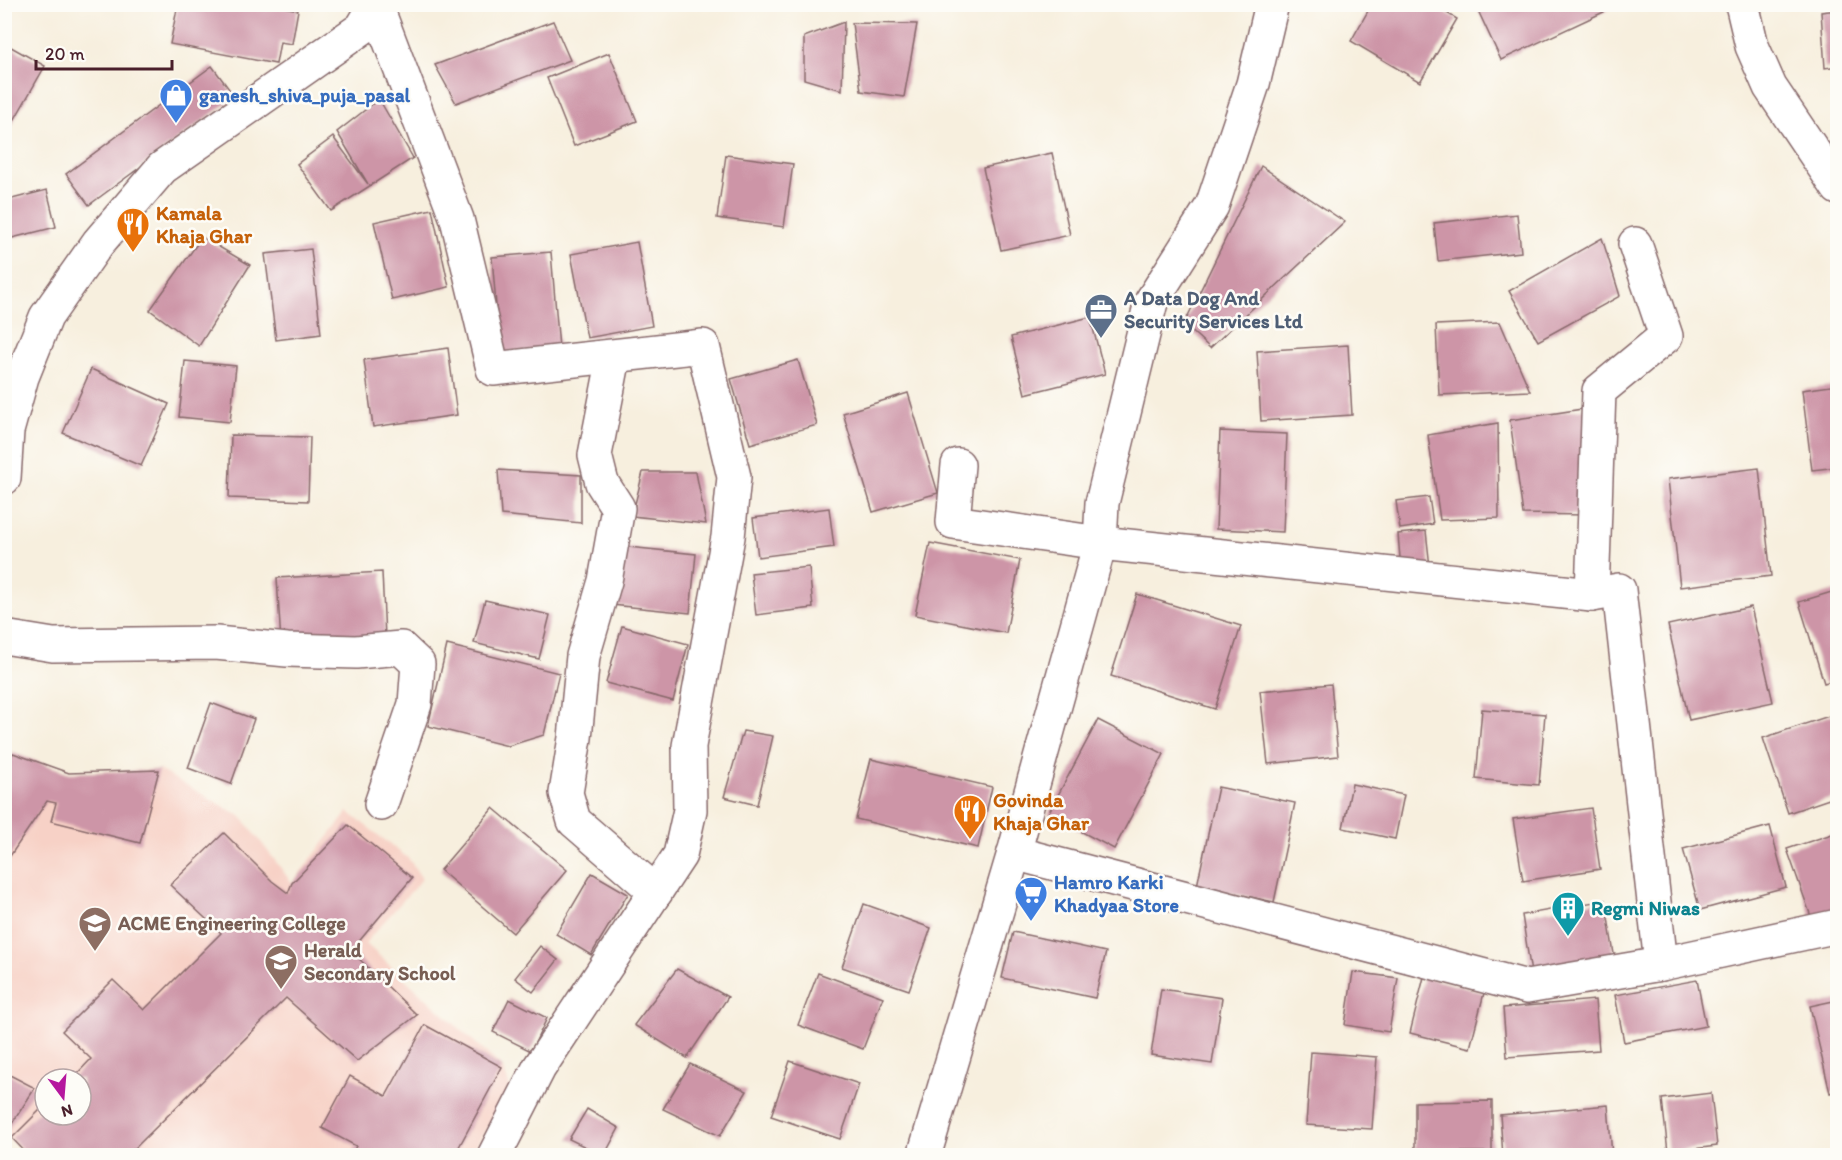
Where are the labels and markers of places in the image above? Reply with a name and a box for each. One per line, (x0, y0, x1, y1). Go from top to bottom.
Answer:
shop icon: ganesh_shiva_puja_pasal (158, 77, 194, 124)
place label: ganesh_shiva_puja_pasal (199, 83, 410, 108)
place label: Kamala Khaja Ghar (156, 201, 253, 249)
restaurant icon: Kamala Khaja Ghar (115, 206, 151, 253)
place label: A Data Dog And Security Services Ltd (1123, 286, 1304, 334)
office icon: A Data Dog And Security Services Ltd (1083, 292, 1119, 339)
place label: Govinda Khaja Ghar (993, 788, 1090, 836)
restaurant icon: Govinda Khaja Ghar (952, 793, 988, 840)
place label: Hamro Karki Khadyaa Store (1054, 870, 1179, 918)
supermarket icon: Hamro Karki Khadyaa Store (1013, 875, 1049, 922)
building icon: Regmi Niwas (1550, 890, 1586, 937)
place label: Regmi Niwas (1591, 896, 1700, 921)
school or university icon: ACME Engineering College (77, 905, 113, 952)
place label: ACME Engineering College (117, 911, 346, 936)
place label: Herald Secondary School (304, 938, 456, 986)
school or university icon: Herald Secondary School (263, 943, 299, 990)

